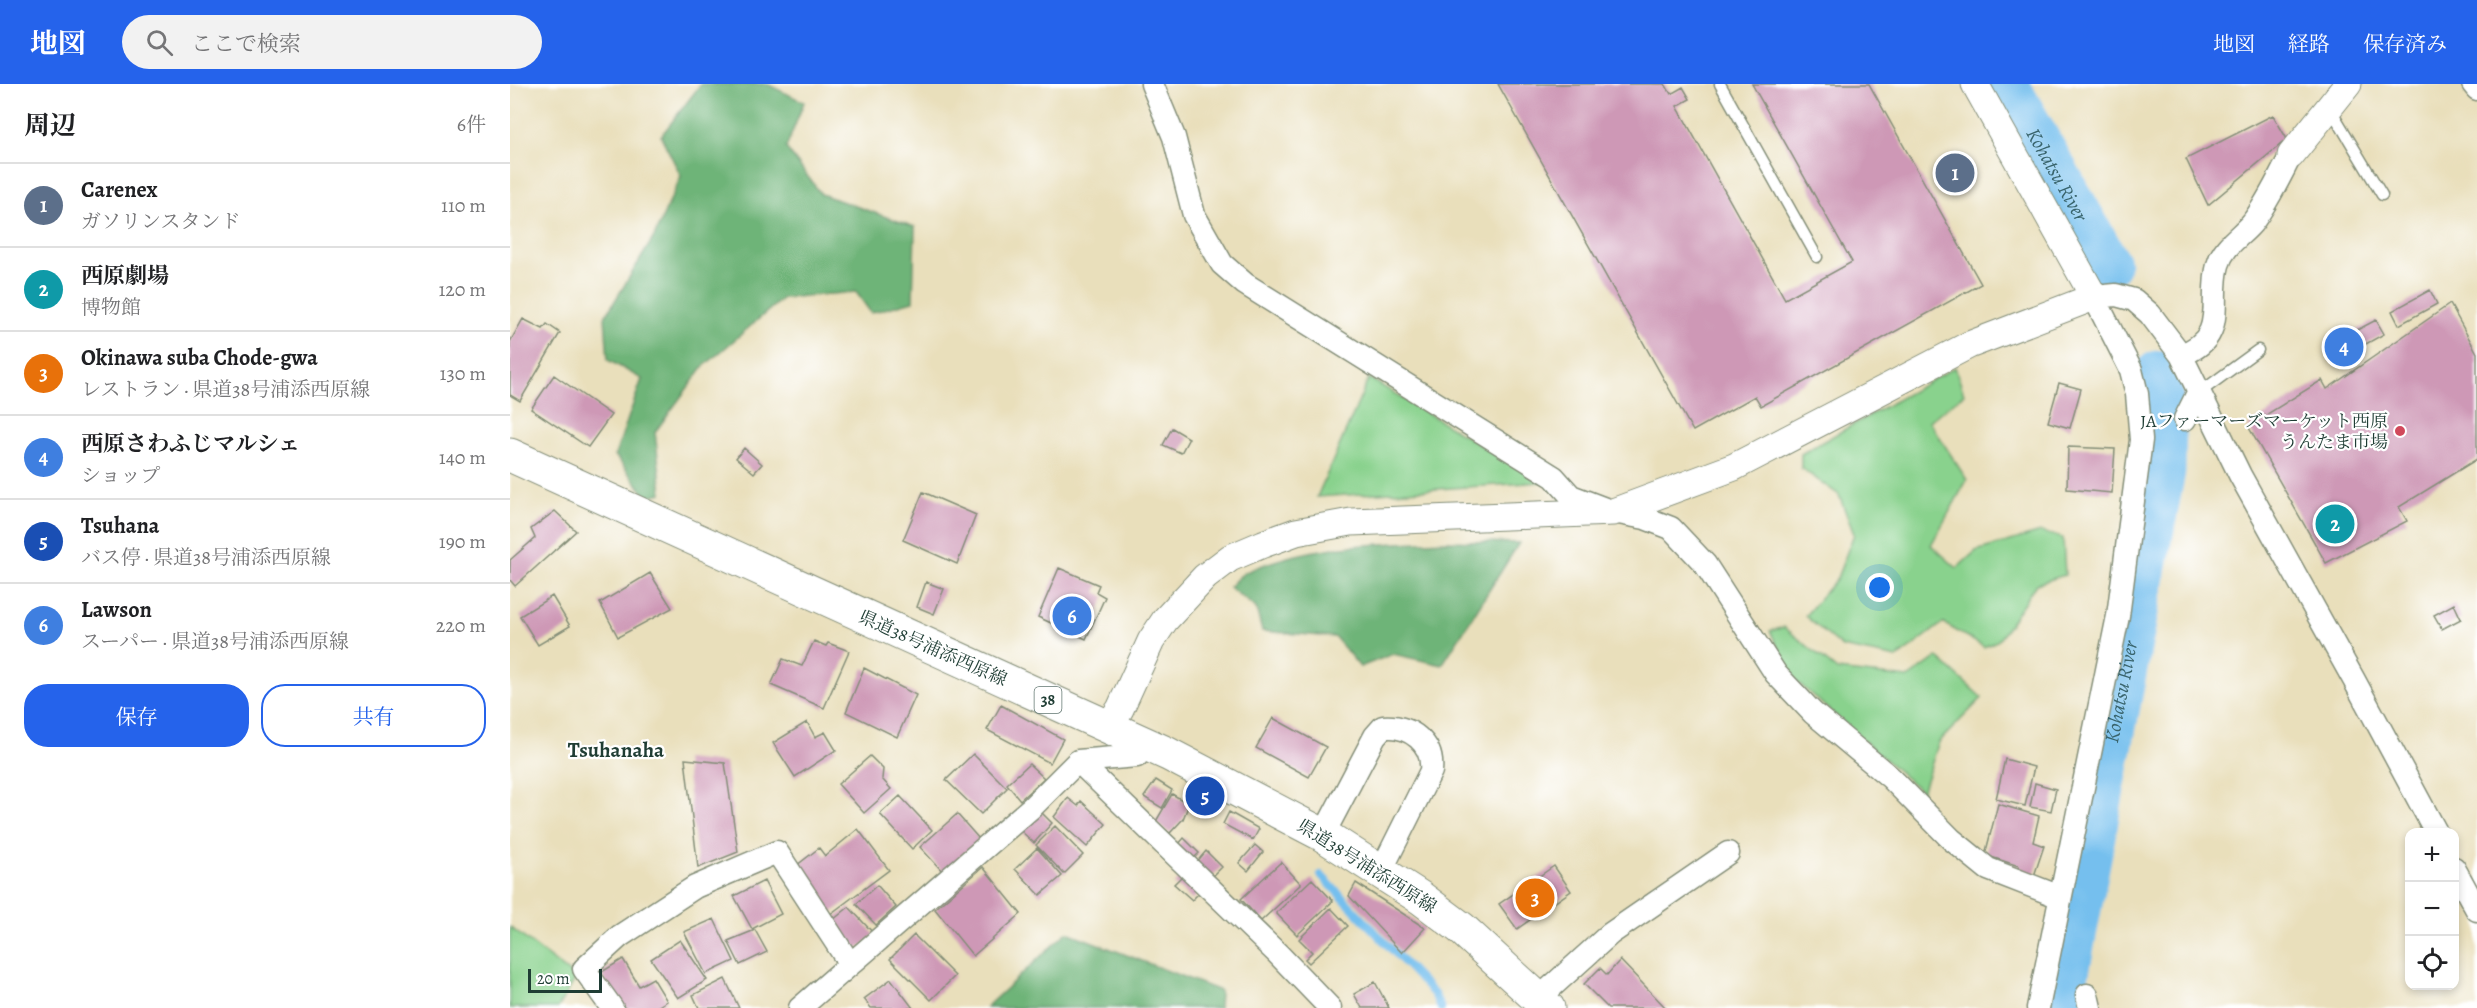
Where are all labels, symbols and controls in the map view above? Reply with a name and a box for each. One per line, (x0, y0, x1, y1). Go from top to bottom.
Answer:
search box (122, 15, 542, 69)
text: 地図 (30, 25, 86, 63)
icon: search (143, 26, 176, 59)
text: ここで検索 (191, 29, 301, 59)
text: 地図 (2213, 30, 2255, 58)
text: 経路 (2288, 30, 2330, 58)
text: 保存済み (2363, 30, 2447, 58)
text: 周辺 (24, 108, 76, 143)
text: 6件 (457, 111, 486, 138)
water label: Kohatsu River (2020, 123, 2095, 227)
pin: 1 (1936, 150, 1974, 196)
text: Carenex (81, 175, 157, 205)
text: 1 (40, 192, 47, 219)
text: 110 m (441, 192, 486, 219)
text: ガソリンスタンド (81, 208, 240, 235)
text: 西原劇場 (81, 261, 169, 291)
text: 2 (39, 276, 48, 303)
text: 120 m (438, 276, 486, 303)
text: 博物館 (81, 294, 141, 321)
pin: 4 (2324, 324, 2364, 370)
text: Okinawa suba Chode-gwa (81, 343, 318, 373)
text: 3 (39, 360, 48, 387)
text: 130 m (440, 360, 486, 387)
text: レストラン · 県道38号浦添西原線 (81, 376, 370, 403)
place label: JAファーマーズマーケット西原 うんたま市場 (2140, 409, 2388, 454)
marker: JAファーマーズマーケット西原 うんたま市場 (2393, 424, 2407, 438)
text: 西原さわふじマルシェ (81, 429, 300, 459)
text: 4 (39, 444, 48, 471)
text: 140 m (439, 444, 486, 471)
text: ショップ (81, 462, 161, 489)
pin: 2 (2316, 502, 2354, 546)
text: Tsuhana (81, 511, 159, 541)
text: 5 (39, 528, 48, 555)
text: 190 m (439, 528, 486, 555)
text: バス停 · 県道38号浦添西原線 (81, 544, 331, 571)
your location (1865, 573, 1894, 602)
pin: 6 (1052, 594, 1092, 638)
text: Lawson (81, 595, 152, 625)
street label: 県道38号浦添西原線 (855, 604, 1011, 692)
text: 6 (39, 612, 48, 639)
text: 220 m (436, 612, 486, 639)
text: スーパー · 県道38号浦添西原線 (81, 628, 349, 655)
water label: Kohatsu River (2098, 637, 2144, 745)
button: 保存 (24, 684, 249, 747)
button: 共有 (261, 684, 486, 747)
road number: 38 (1034, 687, 1062, 713)
district label: Tsuhanaha (568, 736, 665, 764)
pin: 5 (1186, 774, 1224, 818)
street label: 県道38号浦添西原線 (1293, 813, 1441, 919)
map controls (2405, 828, 2459, 990)
button: + (2405, 828, 2459, 882)
pin: 3 (1516, 876, 1554, 920)
button: − (2405, 882, 2459, 936)
button: locate (2405, 936, 2459, 990)
scale bar (528, 966, 602, 994)
text: 20 m (537, 968, 570, 990)

